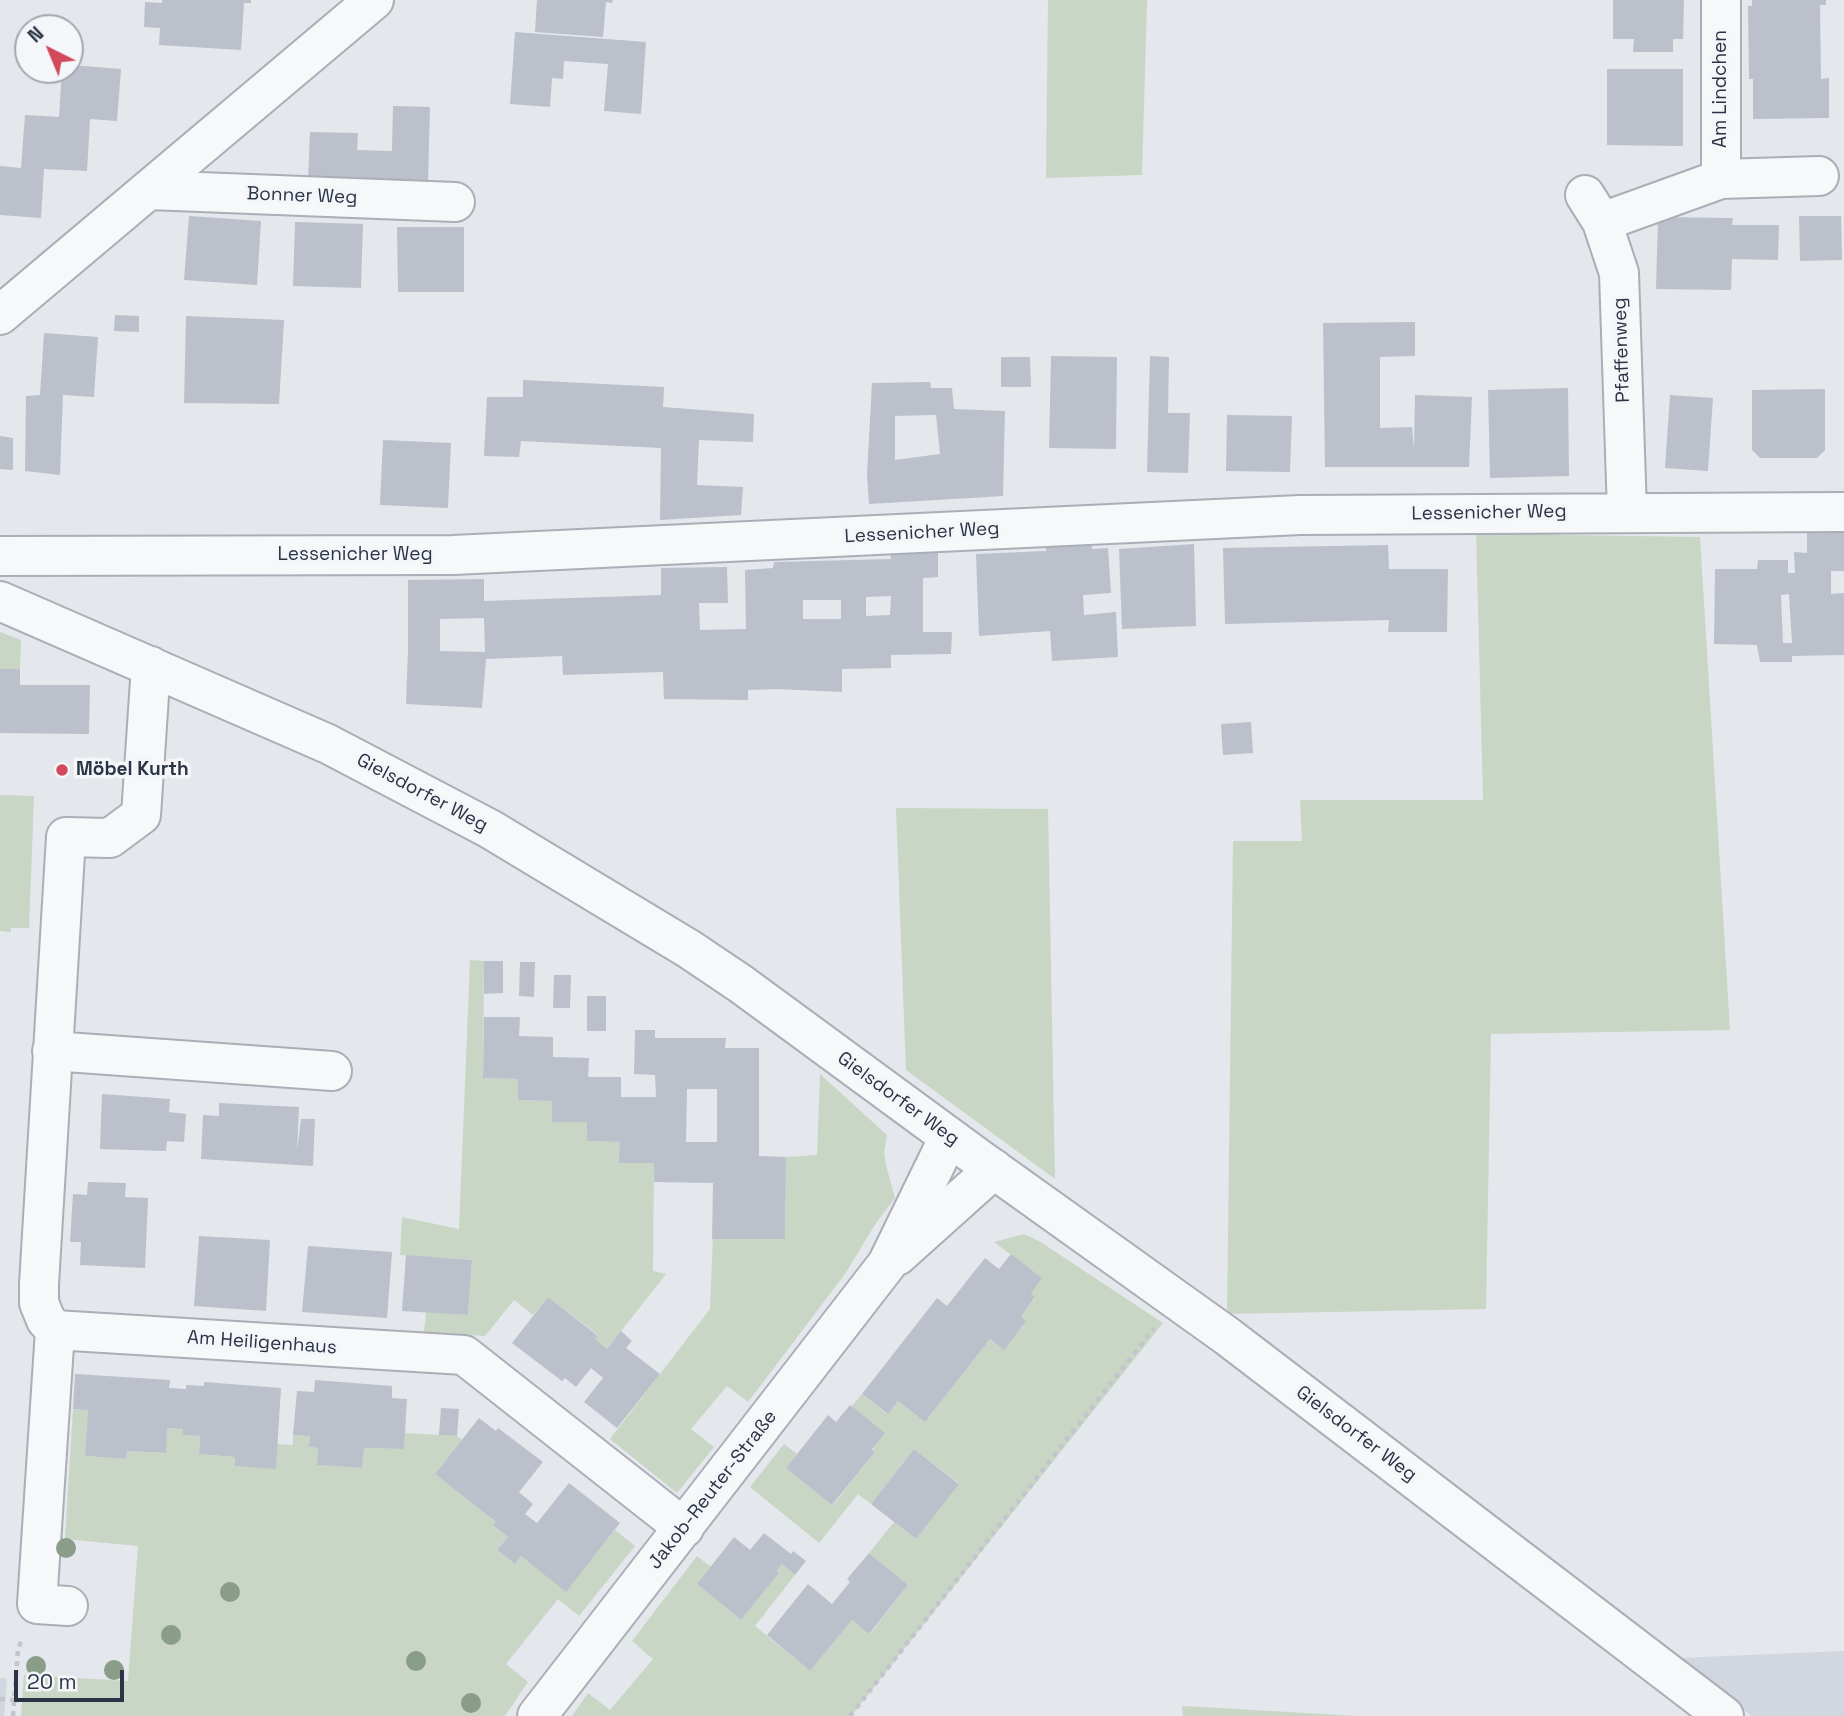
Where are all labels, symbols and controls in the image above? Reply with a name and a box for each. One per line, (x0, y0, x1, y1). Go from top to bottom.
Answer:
north arrow (14, 14, 84, 84)
text: N (23, 21, 49, 48)
street label: Am Lindchen (1710, 30, 1732, 148)
street label: Bonner Weg (246, 183, 358, 209)
street label: Pfaffenweg (1609, 297, 1635, 403)
street label: Lessenicher Weg (1411, 500, 1567, 526)
street label: Lessenicher Weg (844, 518, 1000, 548)
street label: Lessenicher Weg (277, 544, 433, 566)
street label: Gielsdorfer Weg (353, 749, 491, 837)
place label: Möbel Kurth (76, 759, 189, 781)
marker: Möbel Kurth (54, 762, 70, 778)
street label: Gielsdorfer Weg (833, 1047, 963, 1151)
street label: Am Heiligenhaus (186, 1326, 338, 1360)
street label: Gielsdorfer Weg (1291, 1381, 1421, 1487)
street label: Jakob-Reuter-Straße (644, 1406, 782, 1574)
scale bar (18, 1656, 128, 1700)
text: 20 m (27, 1668, 77, 1695)

